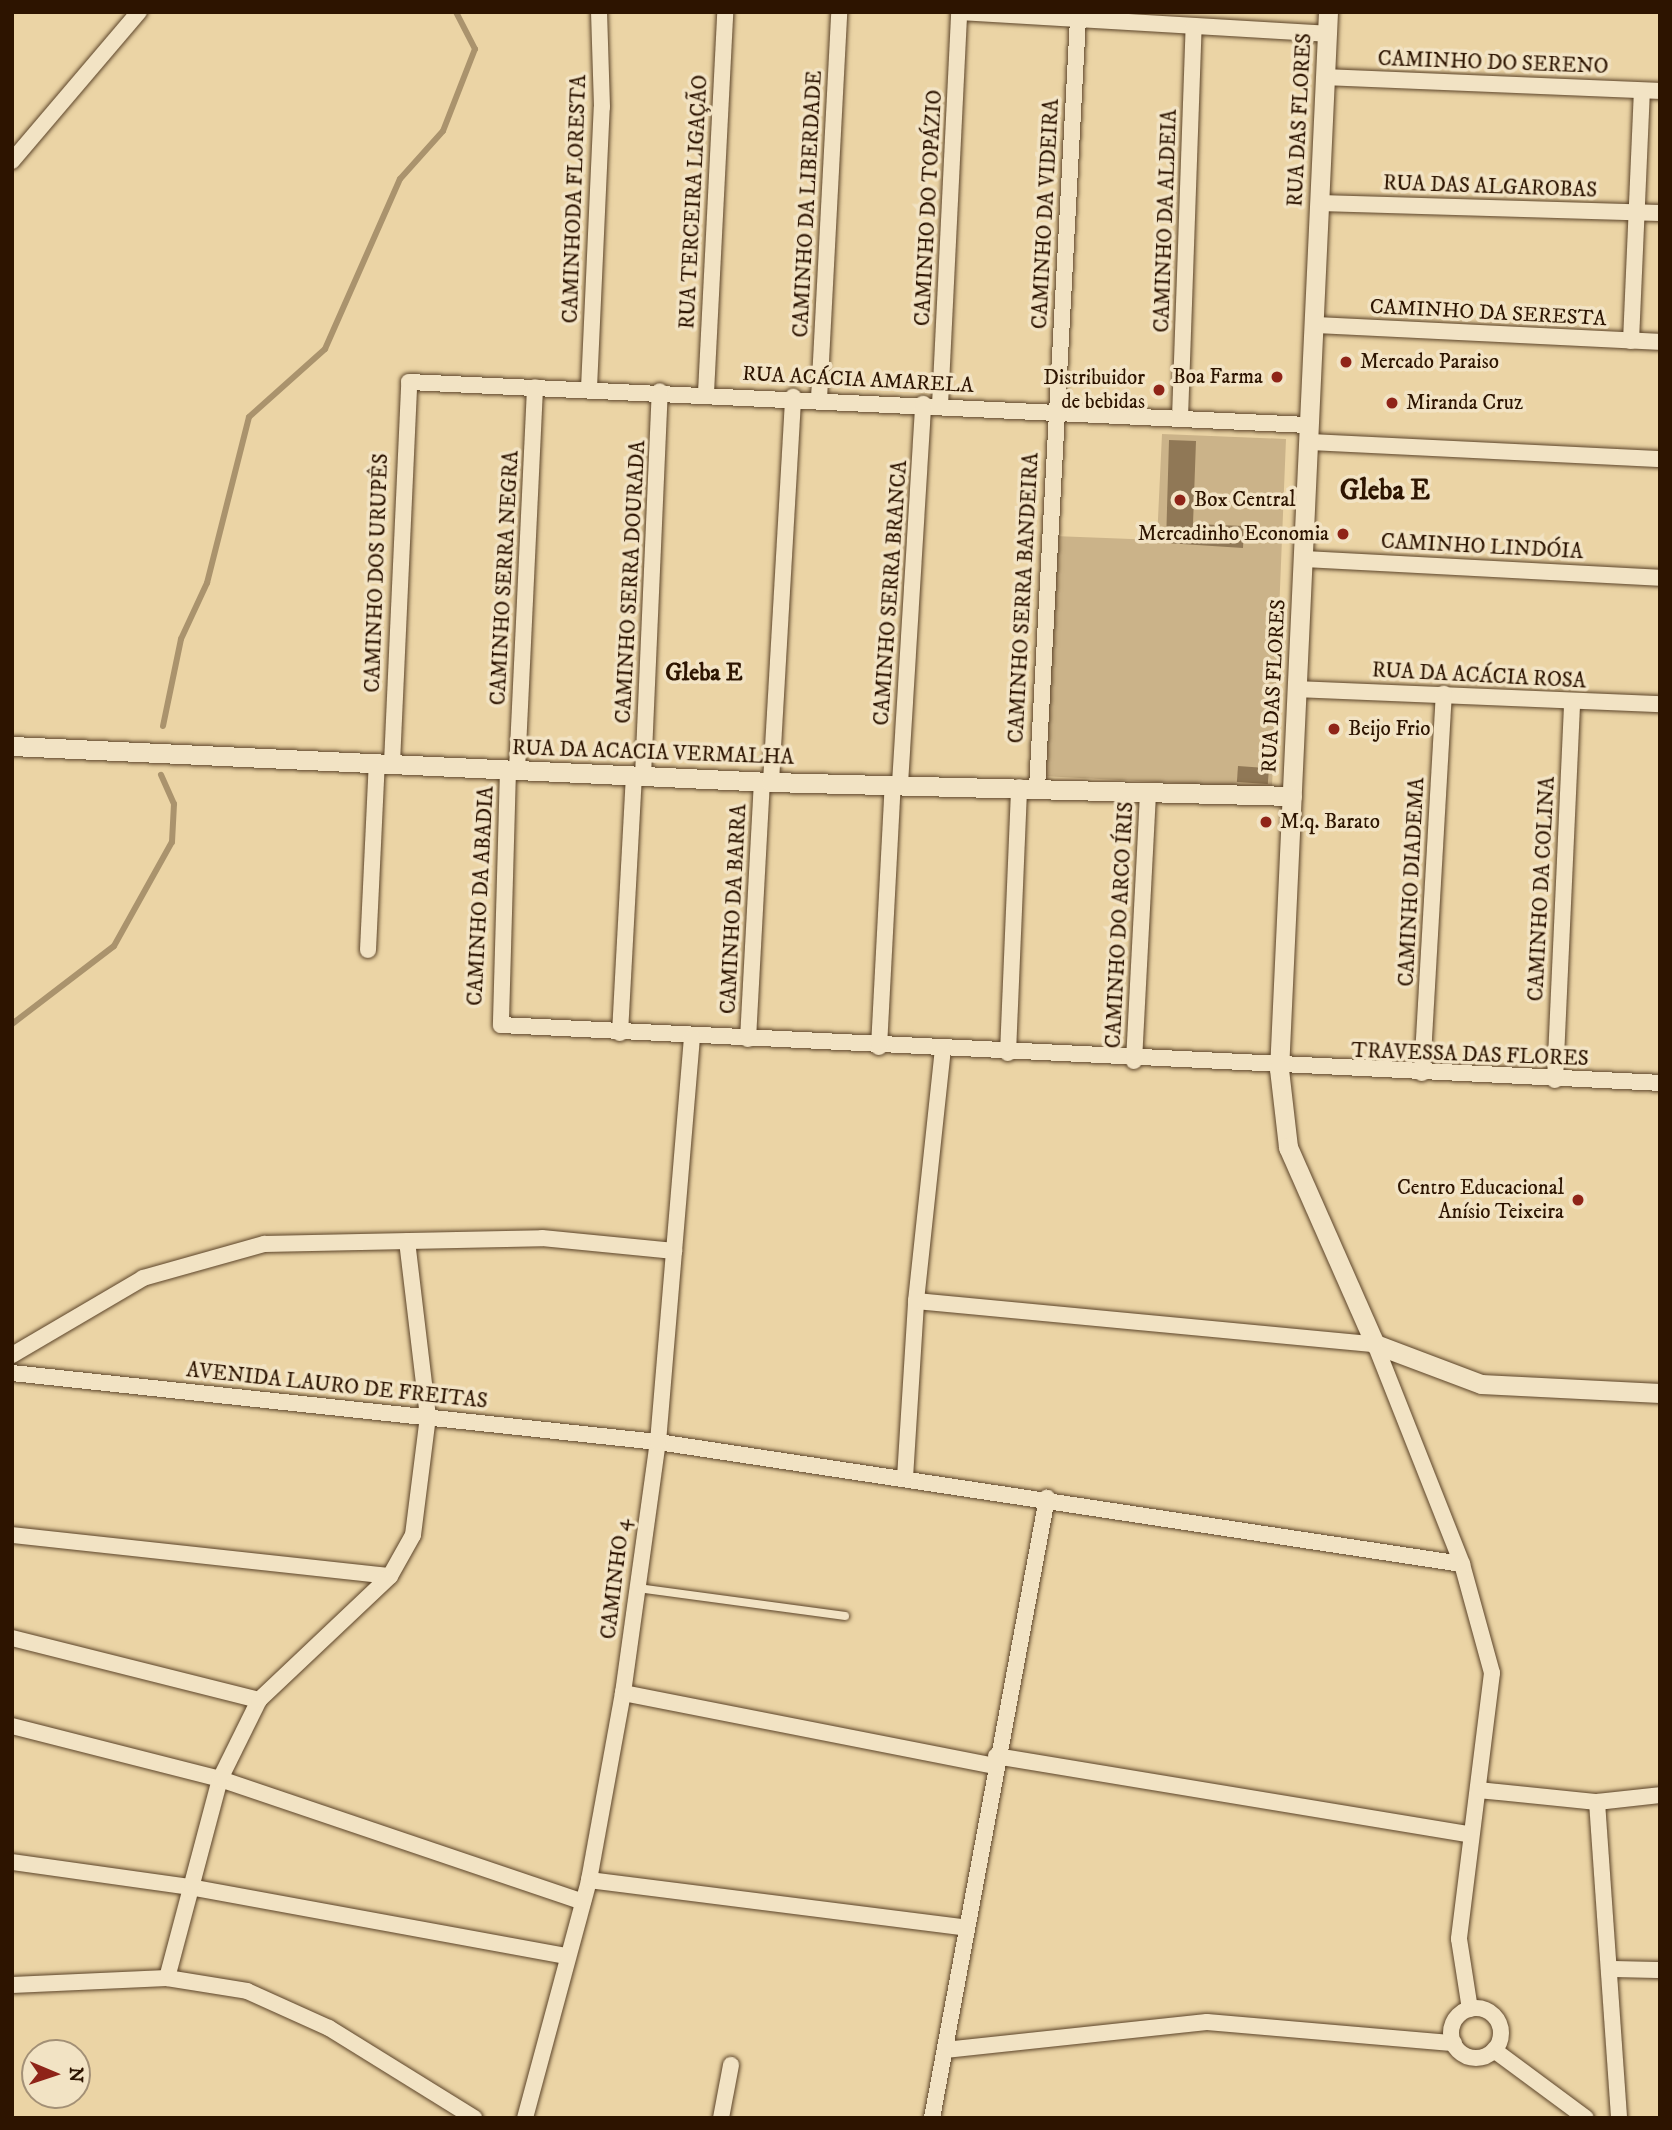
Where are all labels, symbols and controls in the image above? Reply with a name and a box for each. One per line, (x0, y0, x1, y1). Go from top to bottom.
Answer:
street label: RUA DAS FLORES (1283, 32, 1317, 208)
street label: CAMINHO DO SERENO (1377, 46, 1609, 80)
street label: CAMINHO DA LIBERDADE (788, 70, 828, 338)
street label: CAMINHODA FLORESTA (558, 74, 592, 324)
street label: RUA TERCEIRA LIGAÇÃO (675, 74, 713, 330)
street label: CAMINHO DO TOPÁZIO (910, 89, 948, 327)
street label: CAMINHO DA VIDEIRA (1027, 98, 1065, 330)
street label: CAMINHO DA ALDEIA (1150, 109, 1182, 333)
street label: RUA DAS ALGAROBAS (1383, 171, 1597, 203)
street label: CAMINHO DA SERESTA (1369, 294, 1607, 332)
place label: Mercado Paraiso (1360, 349, 1499, 375)
marker: Mercado Paraiso (1338, 354, 1354, 370)
street label: RUA ACÁCIA AMARELA (742, 361, 974, 399)
place label: Boa Farma (1172, 364, 1263, 390)
place label: Distribuidor de bebidas (1043, 365, 1145, 415)
marker: Boa Farma (1269, 369, 1285, 385)
marker: Distribuidor de bebidas (1151, 382, 1167, 398)
place label: Miranda Cruz (1406, 390, 1523, 416)
marker: Miranda Cruz (1384, 395, 1400, 411)
street label: CAMINHO SERRA DOURADA (611, 440, 651, 724)
street label: CAMINHO SERRA NEGRA (486, 450, 524, 706)
street label: CAMINHO SERRA BANDEIRA (1004, 452, 1044, 744)
street label: CAMINHO DOS URUPÊS (360, 453, 394, 693)
street label: CAMINHO SERRA BRANCA (869, 460, 913, 726)
district label: Gleba E (1340, 474, 1430, 508)
place label: Box Central (1194, 487, 1296, 513)
marker: Box Central (1172, 492, 1188, 508)
place label: Mercadinho Economia (1138, 521, 1329, 547)
marker: Mercadinho Economia (1335, 526, 1351, 542)
street label: CAMINHO LINDÓIA (1380, 529, 1584, 565)
street label: RUA DAS FLORES (1257, 598, 1291, 774)
street label: RUA DA ACÁCIA ROSA (1371, 658, 1587, 694)
district label: Gleba E (665, 660, 743, 688)
place label: Beijo Frio (1348, 716, 1430, 742)
marker: Beijo Frio (1326, 721, 1342, 737)
street label: RUA DA ACACIA VERMALHA (512, 735, 794, 771)
street label: CAMINHO DA COLINA (1524, 776, 1560, 1002)
street label: CAMINHO DIADEMA (1394, 777, 1430, 987)
street label: CAMINHO DA ABADIA (463, 786, 499, 1006)
street label: CAMINHO DO ARCO ÍRIS (1101, 801, 1139, 1049)
street label: CAMINHO DA BARRA (716, 803, 752, 1015)
place label: M.q. Barato (1280, 809, 1380, 835)
marker: M.q. Barato (1258, 814, 1274, 830)
street label: TRAVESSA DAS FLORES (1351, 1038, 1589, 1072)
place label: Centro Educacional Anísio Teixeira (1397, 1175, 1564, 1225)
marker: Centro Educacional Anísio Teixeira (1570, 1192, 1586, 1208)
street label: AVENIDA LAURO DE FREITAS (185, 1358, 489, 1414)
street label: CAMINHO 4 (596, 1517, 636, 1641)
north arrow (21, 2039, 91, 2109)
text: N (64, 2066, 87, 2083)

